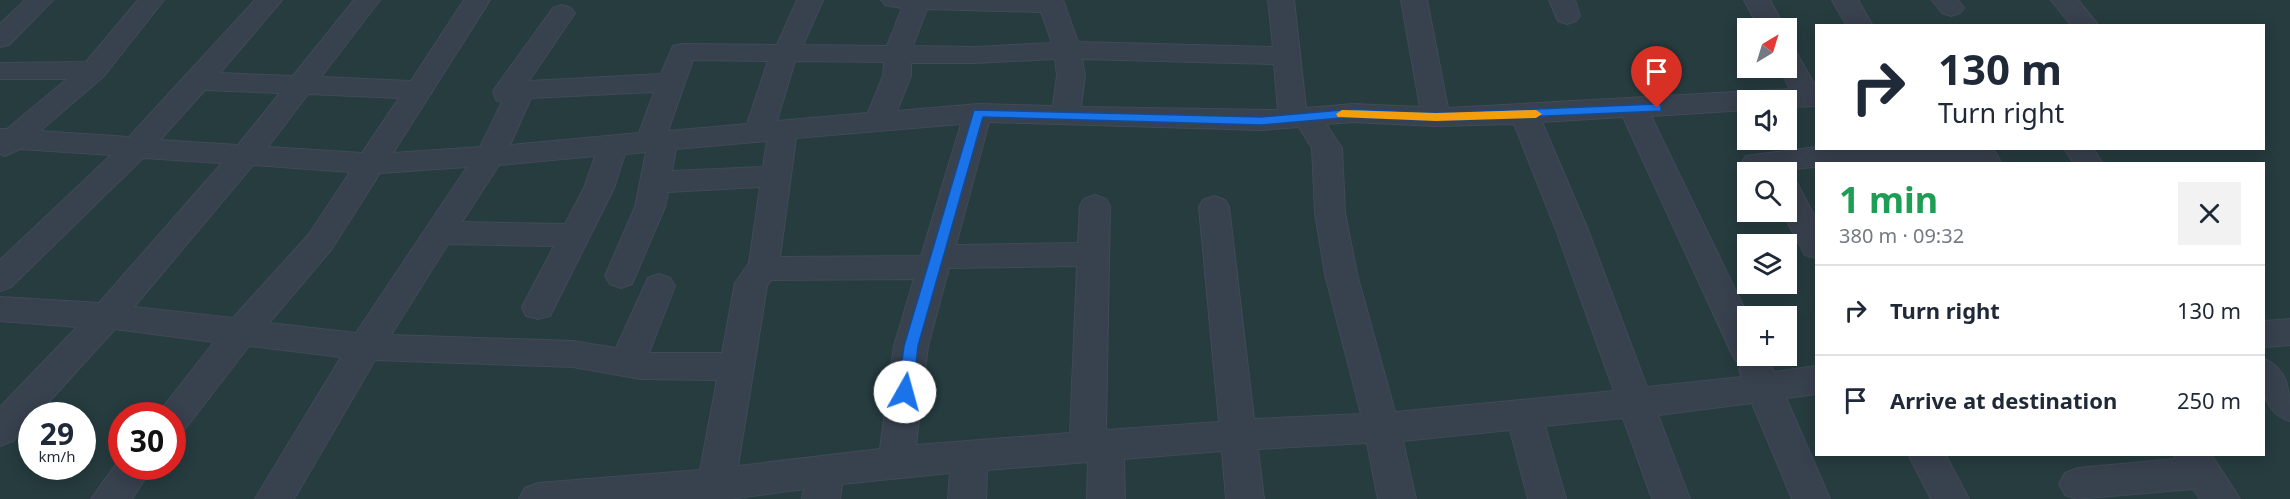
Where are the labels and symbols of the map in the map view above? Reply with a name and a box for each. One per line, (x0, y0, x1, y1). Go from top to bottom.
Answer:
north arrow (1737, 18, 1797, 78)
pin (1631, 46, 1682, 108)
position arrow (873, 360, 937, 424)
speed limit sign: 30 (108, 402, 186, 480)

